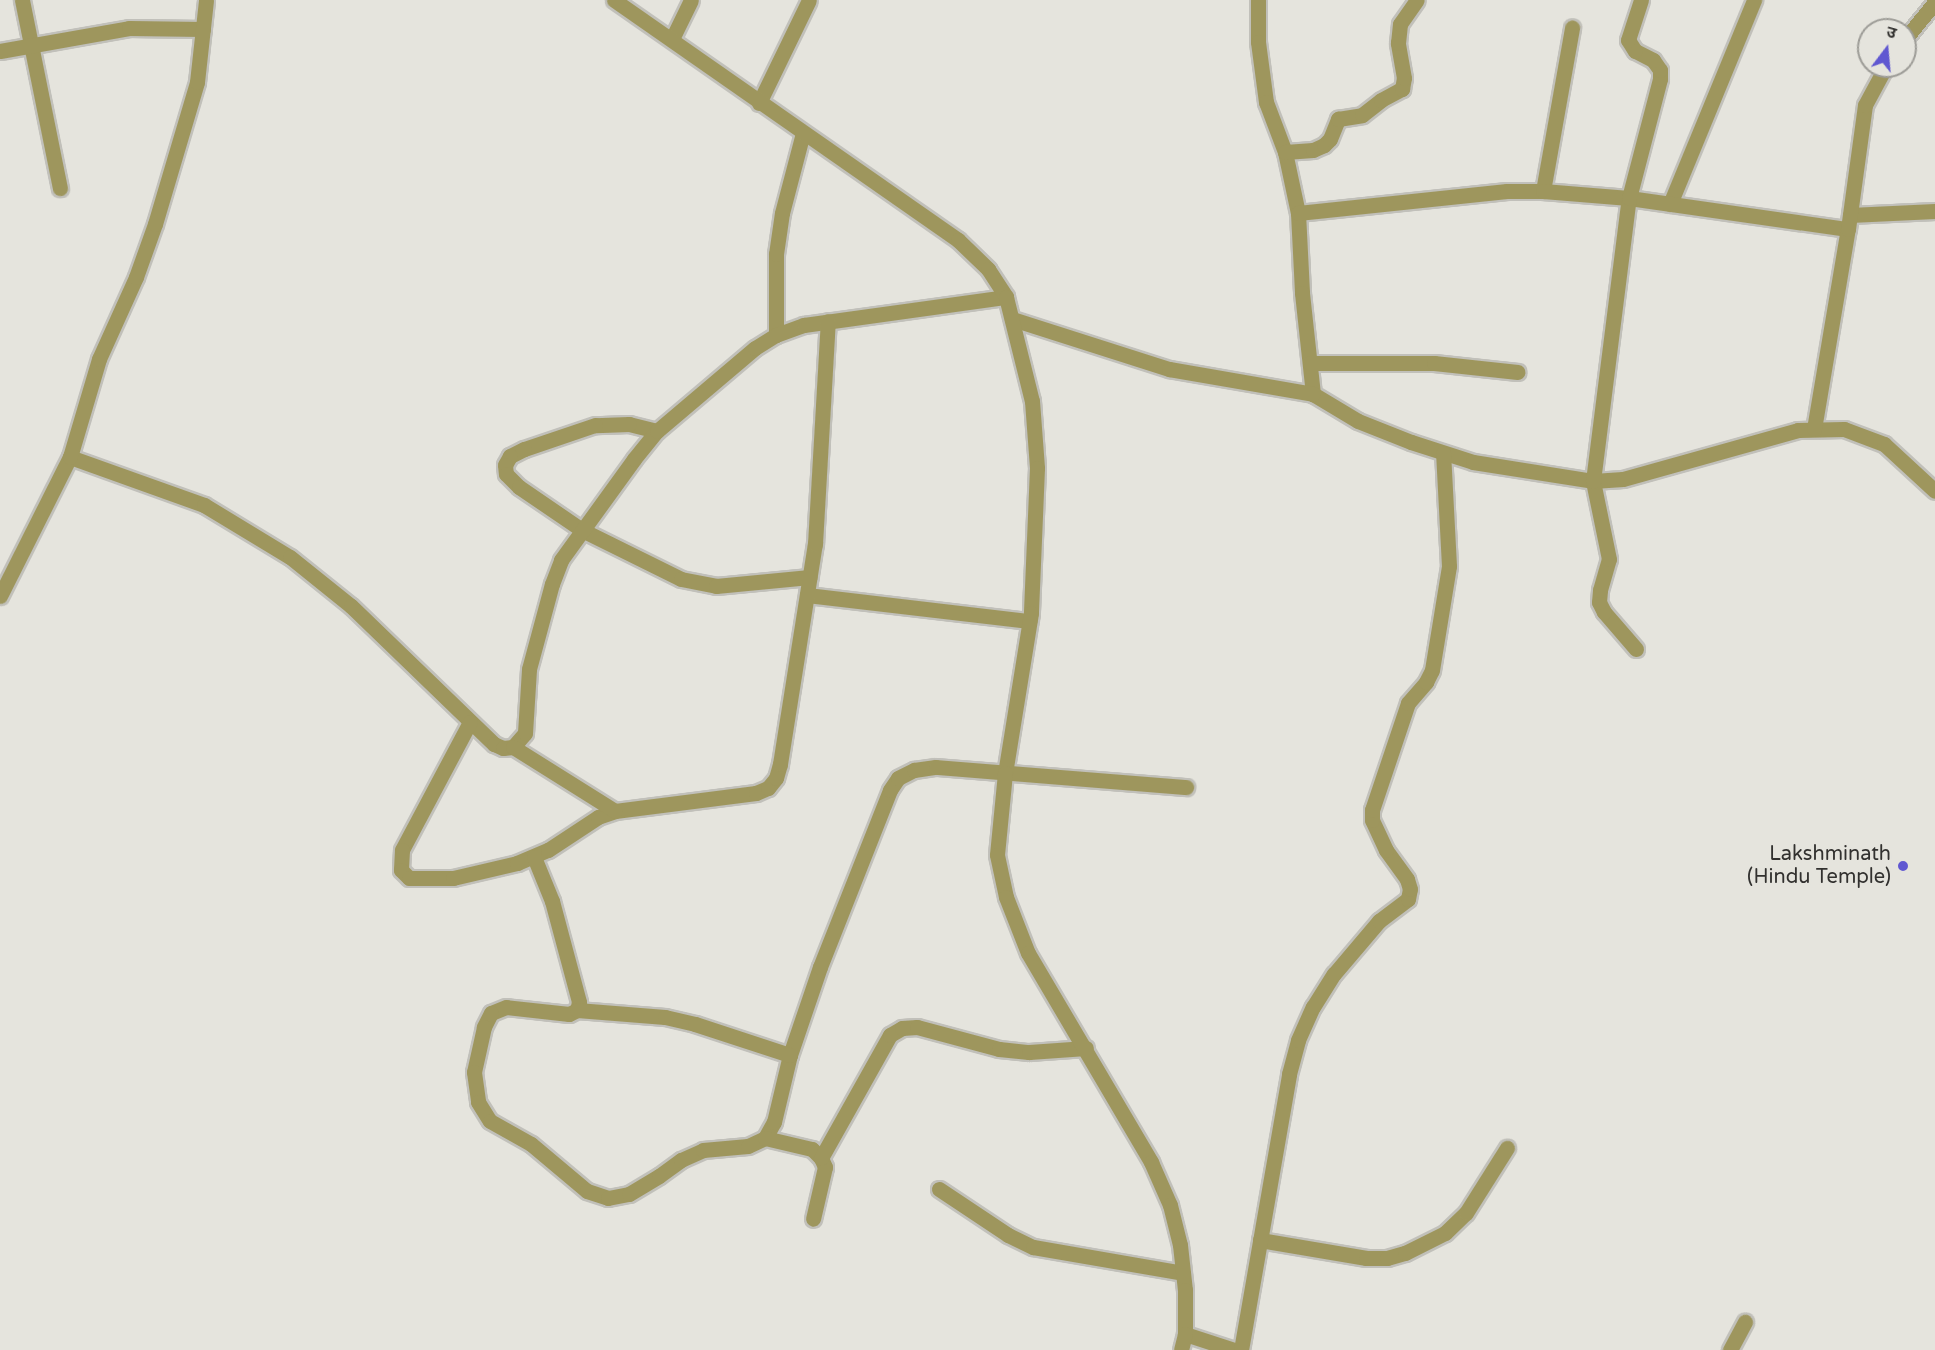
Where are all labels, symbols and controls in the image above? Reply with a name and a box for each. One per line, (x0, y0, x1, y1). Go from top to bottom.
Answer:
north arrow (1857, 18, 1917, 78)
text: उ (1884, 22, 1899, 44)
place label: Lakshminath (Hindu Temple) (1747, 843, 1891, 890)
marker: Lakshminath (Hindu Temple) (1896, 859, 1910, 873)

